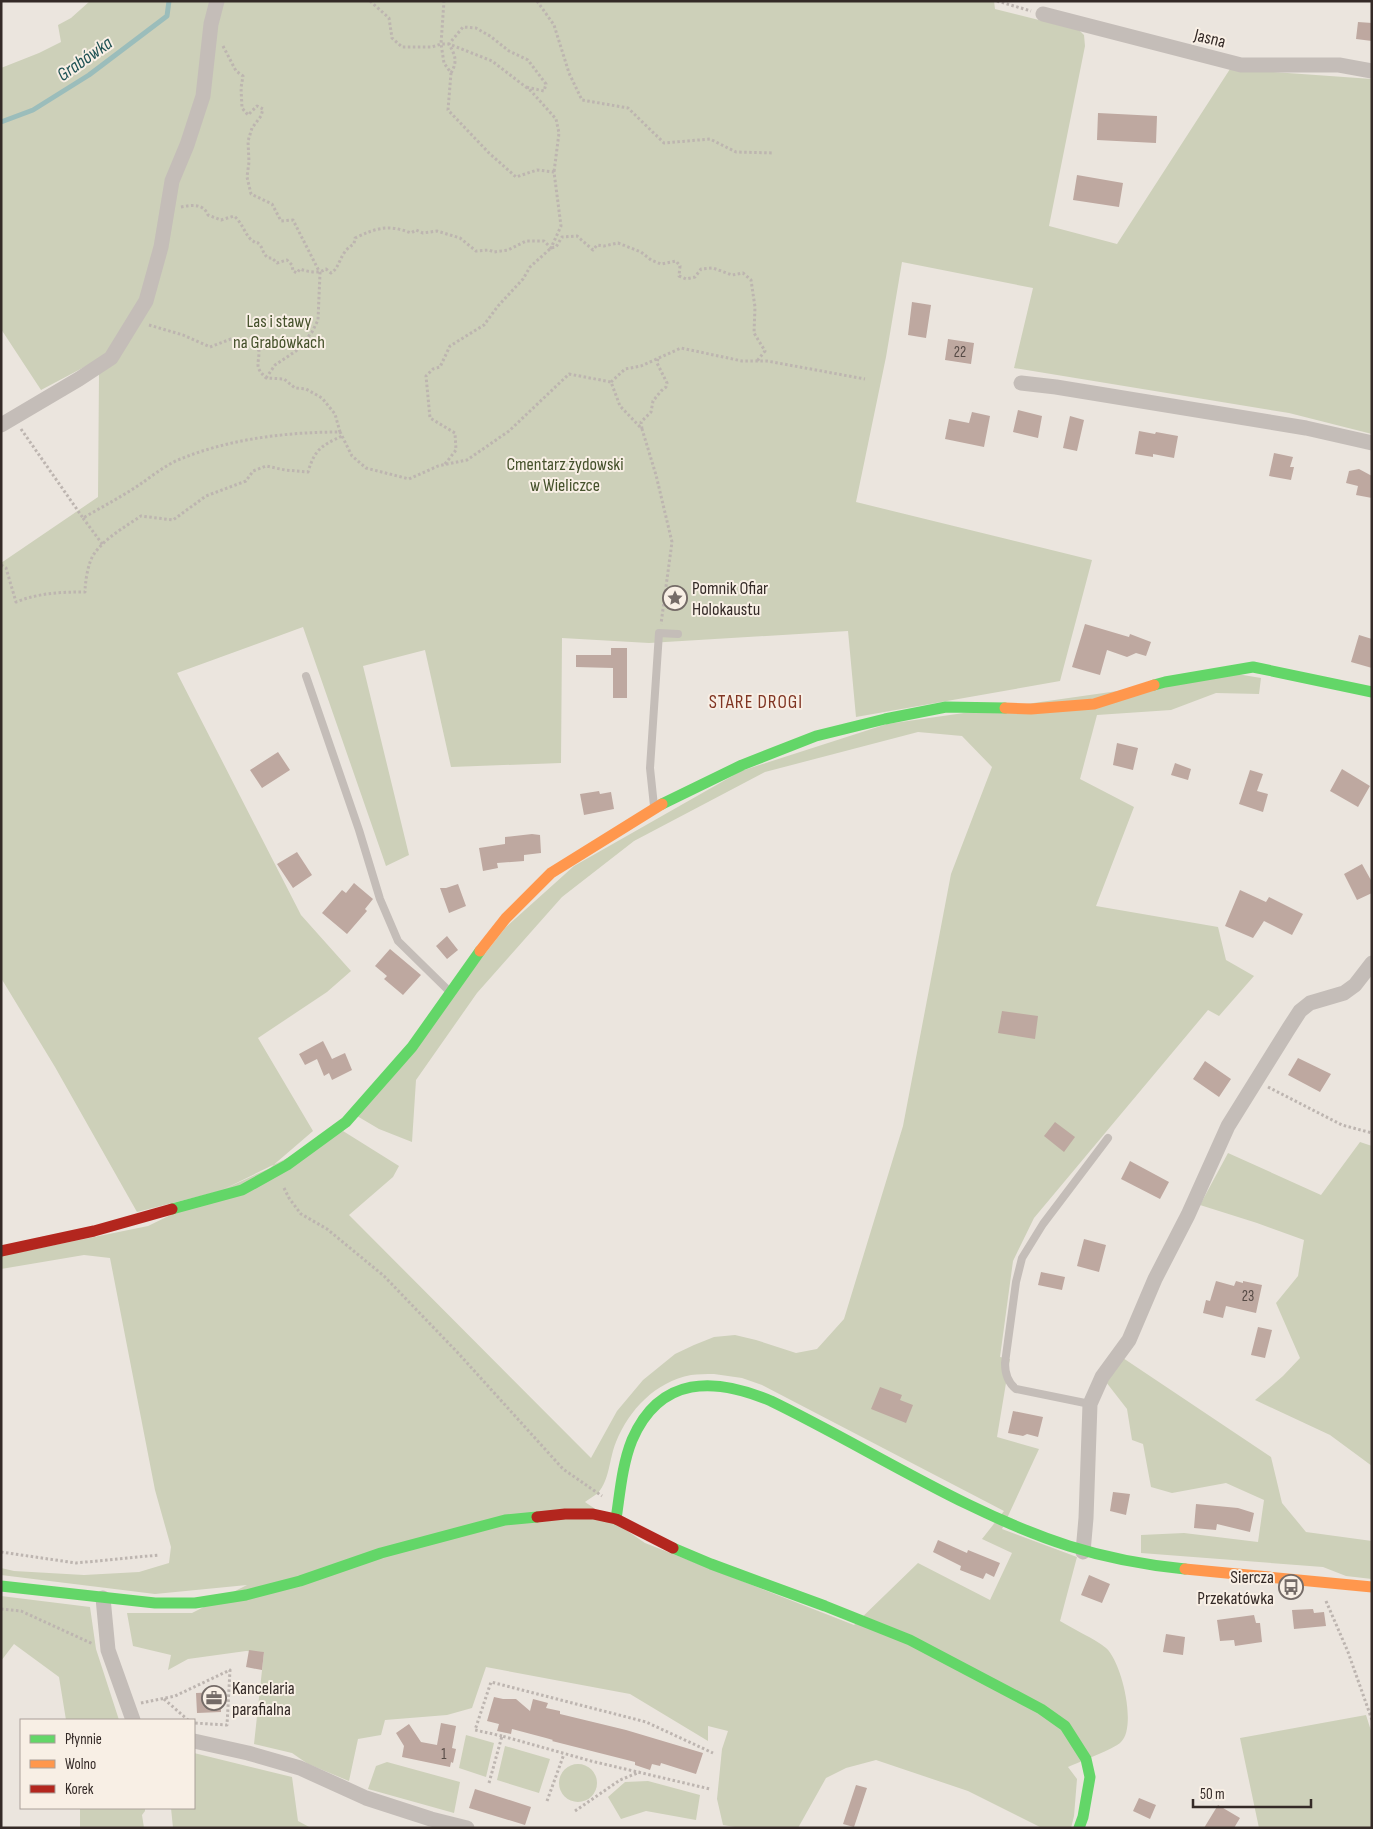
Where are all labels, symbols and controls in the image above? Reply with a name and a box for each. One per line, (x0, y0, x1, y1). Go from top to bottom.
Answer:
street label: Jasna (1191, 24, 1228, 53)
water label: Grabówka (53, 32, 117, 87)
park label: Las i stawy na Grabówkach (233, 311, 325, 353)
house number: 22 (954, 343, 966, 362)
park label: Cmentarz żydowski w Wieliczce (506, 454, 624, 496)
place label: Pomnik Ofiar Holokaustu (692, 578, 768, 620)
place icon: Pomnik Ofiar Holokaustu (662, 585, 688, 611)
district label: STARE DROGI (709, 691, 803, 714)
house number: 23 (1242, 1287, 1254, 1306)
place label: Siercza Przekatówka (1197, 1567, 1274, 1609)
bus stop icon: Siercza Przekatówka (1278, 1574, 1304, 1600)
place label: Kancelaria parafialna (232, 1678, 295, 1720)
office icon: Kancelaria parafialna (201, 1685, 227, 1711)
legend (20, 1719, 195, 1809)
text: Płynnie (65, 1730, 102, 1749)
house number: 1 (441, 1745, 447, 1764)
text: Wolno (65, 1755, 96, 1774)
scale bar (1193, 1776, 1310, 1808)
text: Korek (65, 1780, 94, 1799)
text: 50 m (1200, 1785, 1225, 1804)

